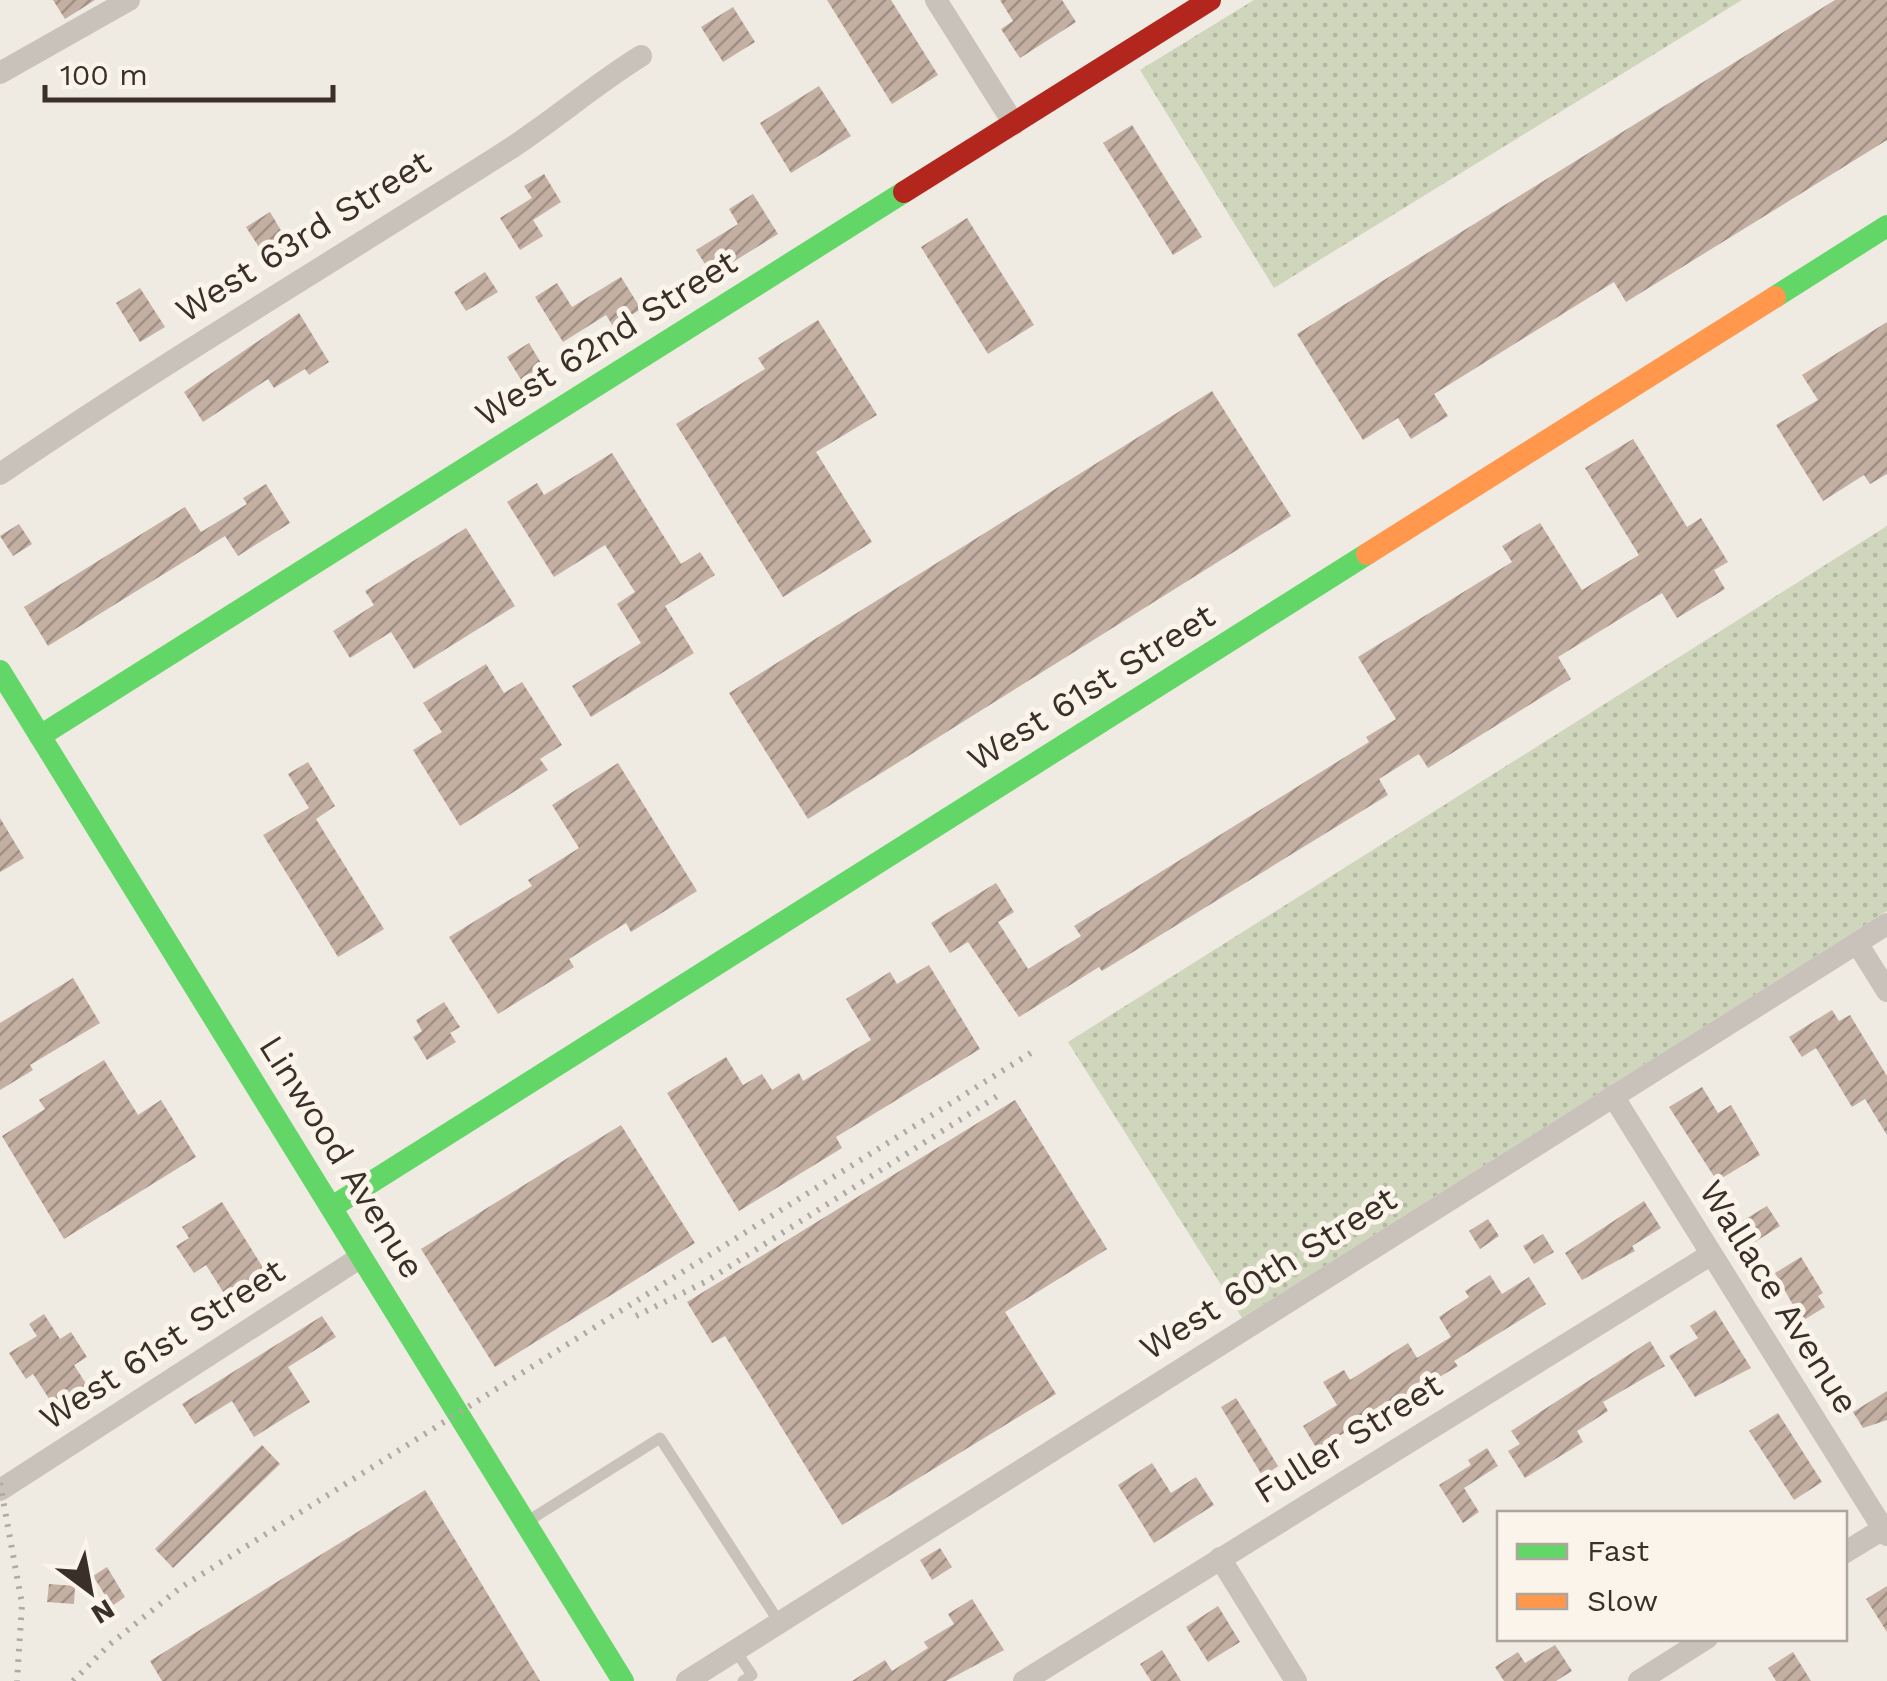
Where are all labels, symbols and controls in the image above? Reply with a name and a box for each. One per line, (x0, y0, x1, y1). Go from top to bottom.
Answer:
scale bar (45, 40, 332, 102)
text: 100 m (60, 57, 148, 92)
street label: West 63rd Street (168, 141, 438, 331)
street label: West 62nd Street (468, 240, 745, 435)
street label: West 61st Street (960, 594, 1222, 780)
street label: Linwood Avenue (250, 1028, 434, 1286)
street label: Wallace Avenue (1690, 1172, 1868, 1422)
street label: West 60th Street (1132, 1177, 1404, 1369)
street label: West 61st Street (32, 1249, 292, 1439)
street label: Fuller Street (1246, 1363, 1450, 1512)
legend (1497, 1511, 1847, 1641)
text: Fast (1587, 1533, 1650, 1568)
north arrow (40, 1541, 140, 1641)
text: Slow (1587, 1583, 1658, 1618)
text: N (85, 1592, 121, 1631)

